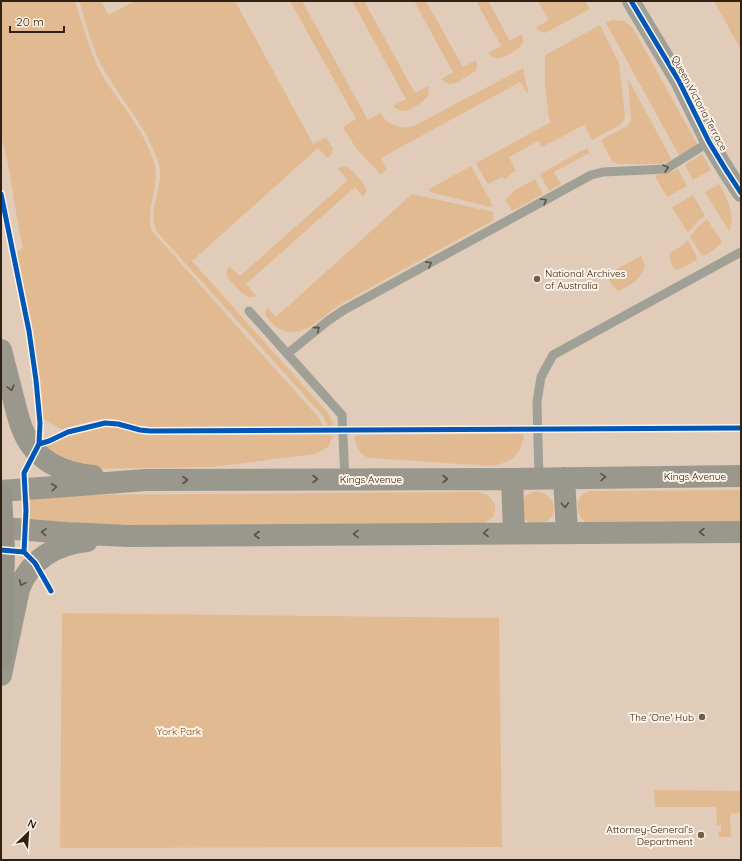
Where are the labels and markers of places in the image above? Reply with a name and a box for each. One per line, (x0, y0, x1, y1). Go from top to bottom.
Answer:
place label: National Archives of Australia (545, 267, 626, 292)
marker: National Archives of Australia (532, 274, 542, 284)
place label: The 'One' Hub (629, 711, 694, 724)
marker: The 'One' Hub (697, 712, 707, 722)
place label: Attorney-General’s Department (606, 823, 694, 848)
marker: Attorney-General’s Department (696, 830, 706, 840)

